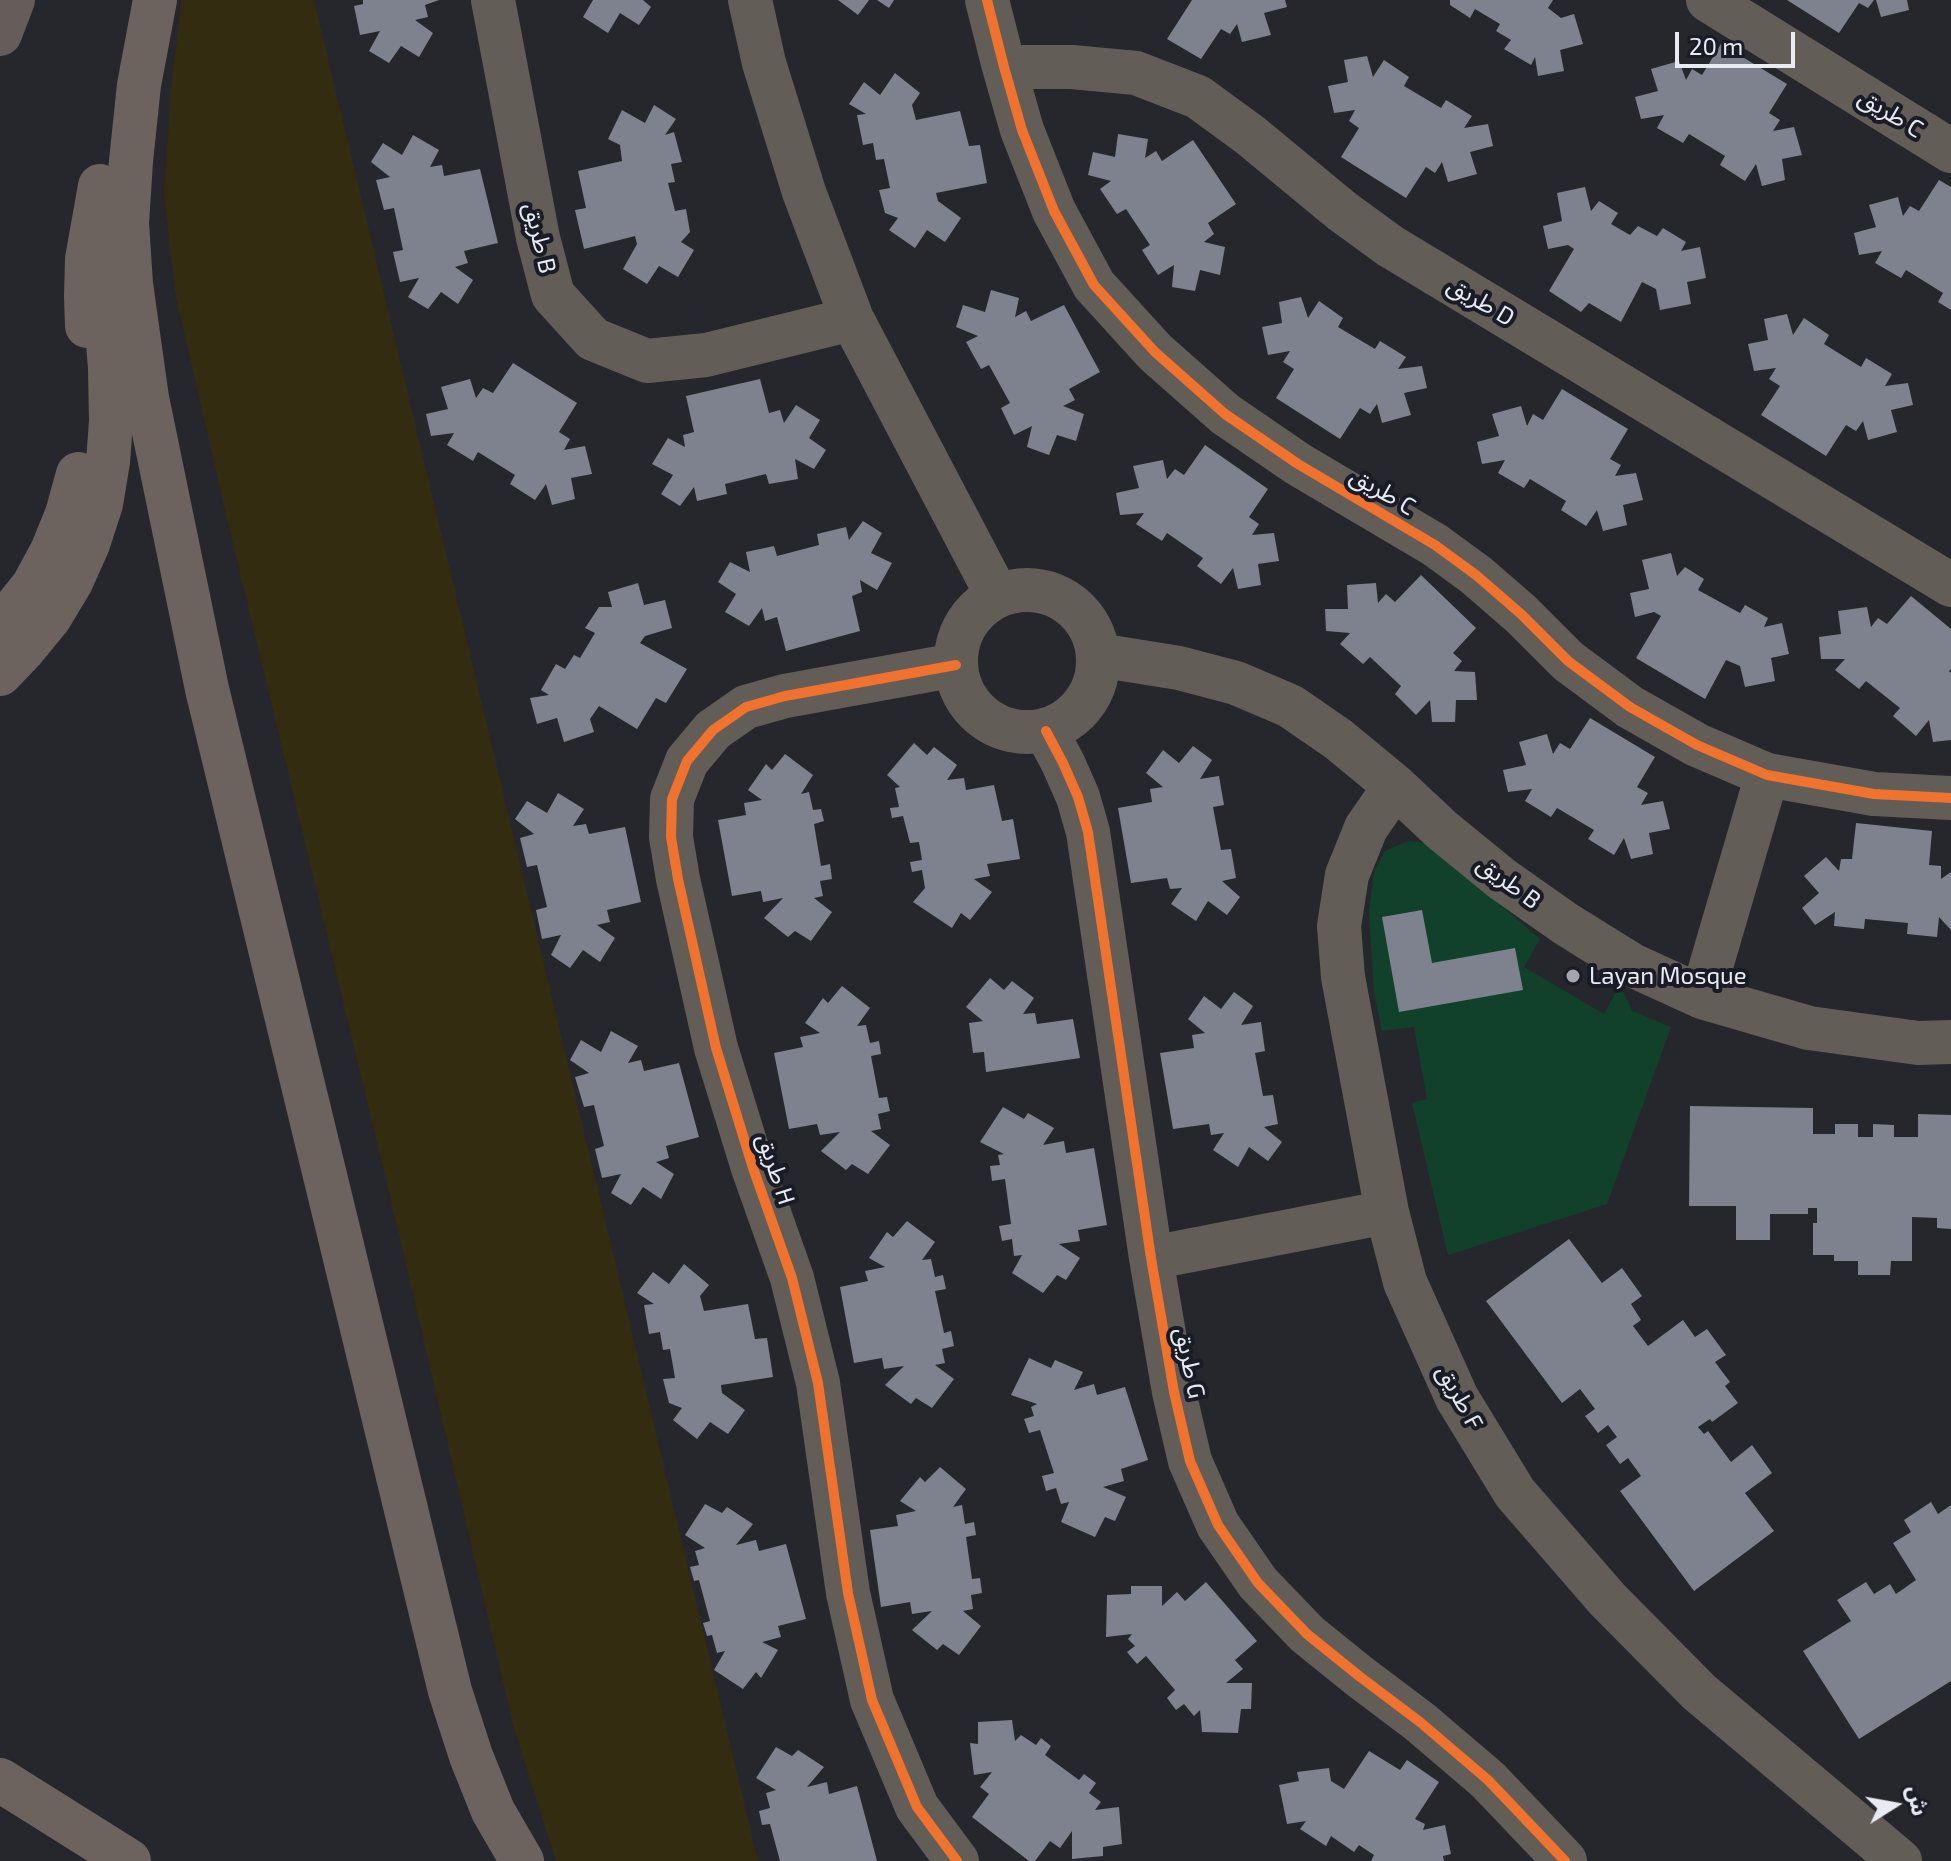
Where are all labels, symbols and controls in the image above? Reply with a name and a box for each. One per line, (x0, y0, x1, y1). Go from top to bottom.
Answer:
scale bar (1679, 16, 1799, 66)
text: 20 m (1689, 31, 1743, 60)
street label: طريق C (1853, 82, 1929, 144)
street label: طريق B (518, 200, 562, 276)
street label: طريق D (1442, 270, 1520, 332)
street label: طريق C (1345, 460, 1421, 522)
street label: طريق B (1472, 849, 1546, 915)
place label: Layan Mosque (1589, 962, 1747, 990)
marker: Layan Mosque (1564, 967, 1582, 985)
street label: طريق H (751, 1130, 801, 1208)
street label: طريق G (1169, 1325, 1211, 1401)
street label: طريق F (1431, 1359, 1489, 1435)
north arrow (1855, 1765, 1935, 1845)
text: ش (1903, 1783, 1934, 1818)

